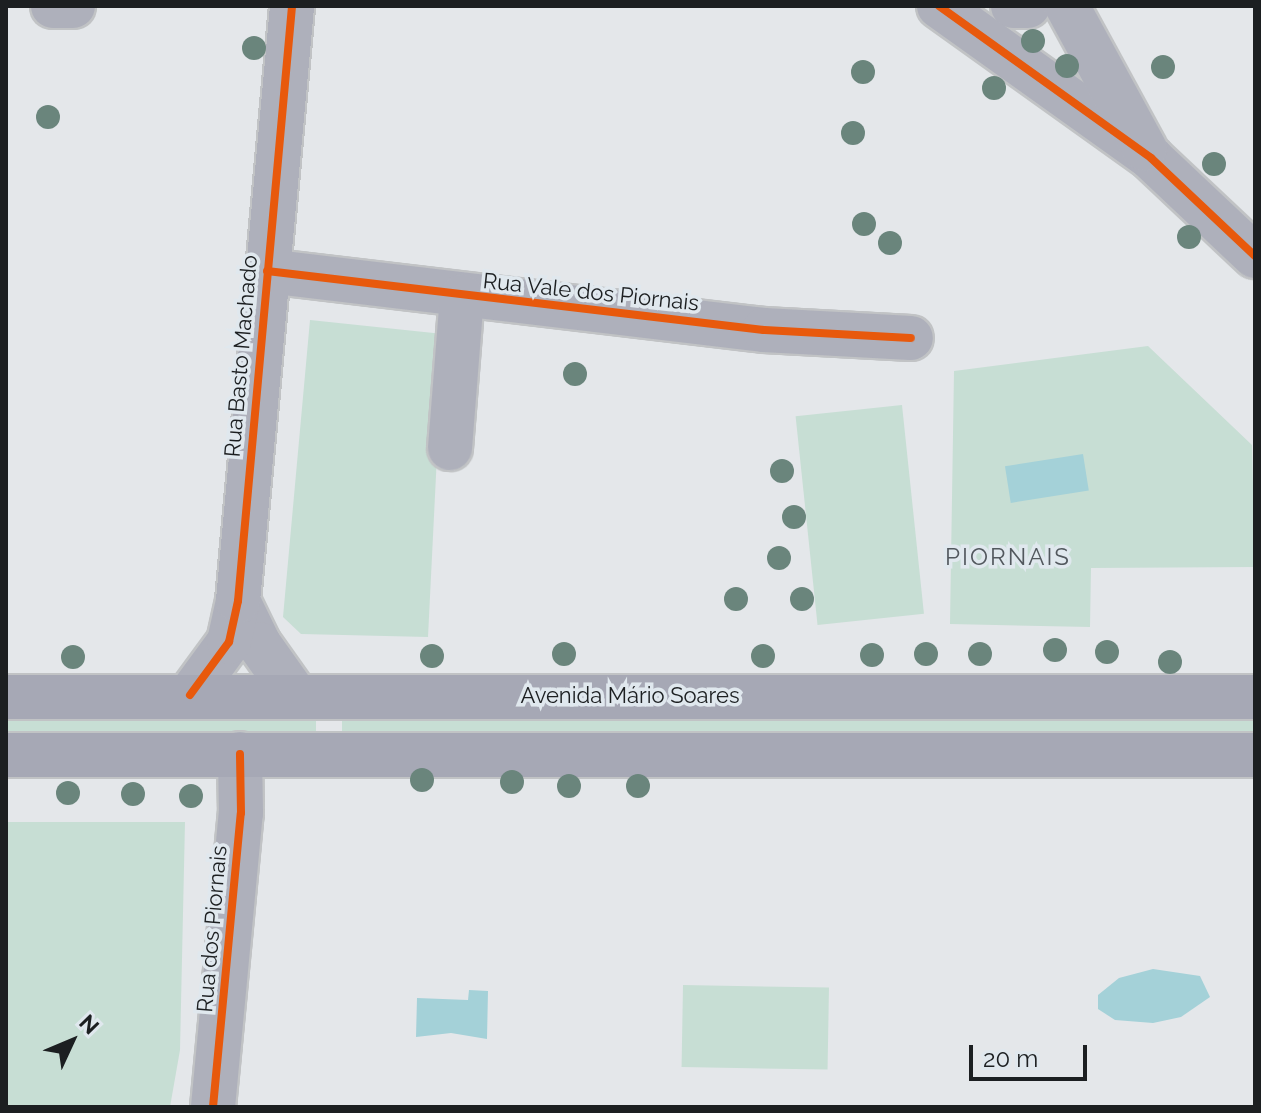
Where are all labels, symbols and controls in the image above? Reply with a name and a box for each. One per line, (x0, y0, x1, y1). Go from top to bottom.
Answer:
street label: Rua Basto Machado (219, 254, 263, 458)
street label: Rua Vale dos Piornais (481, 267, 701, 317)
district label: PIORNAIS (945, 543, 1071, 571)
street label: Avenida Mário Soares (520, 683, 740, 709)
street label: Rua dos Piornais (192, 844, 232, 1014)
north arrow (32, 1001, 112, 1081)
text: N (74, 1009, 104, 1039)
scale bar (973, 1029, 1091, 1079)
text: 20 m (983, 1044, 1038, 1073)

